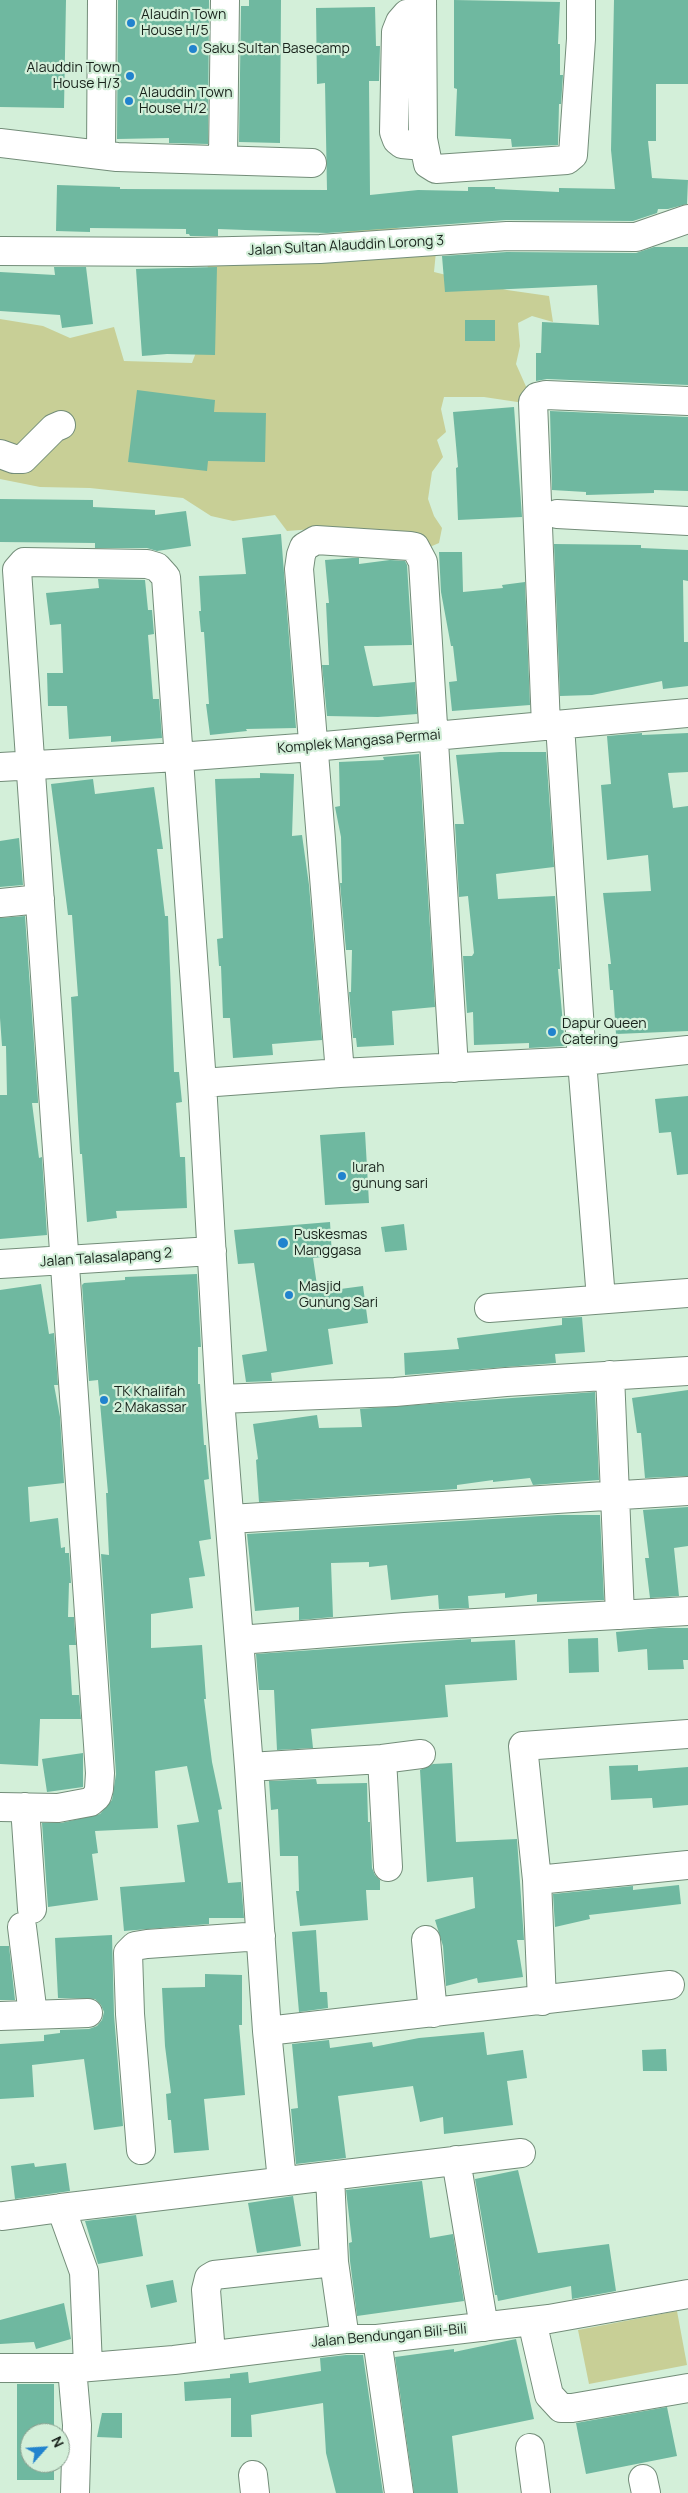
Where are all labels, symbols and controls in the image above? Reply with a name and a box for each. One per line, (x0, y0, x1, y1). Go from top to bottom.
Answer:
place label: Alaudin Town House H/5 (141, 7, 226, 40)
marker: Alaudin Town House H/5 (125, 17, 137, 29)
place label: Saku Sultan Basecamp (203, 41, 350, 57)
marker: Saku Sultan Basecamp (187, 43, 199, 55)
place label: Alauddin Town House H/3 (27, 60, 120, 92)
marker: Alauddin Town House H/3 (124, 70, 136, 82)
place label: Alauddin Town House H/2 (139, 85, 232, 118)
marker: Alauddin Town House H/2 (123, 95, 135, 107)
street label: Jalan Sultan Alauddin Lorong 3 (248, 232, 444, 260)
street label: Komplek Mangasa Permai (277, 726, 441, 758)
place label: Dapur Queen Catering (562, 1016, 647, 1048)
marker: Dapur Queen Catering (546, 1026, 558, 1038)
place label: lurah gunung sari (352, 1160, 428, 1192)
marker: lurah gunung sari (336, 1170, 348, 1182)
place label: Puskesmas Manggasa (294, 1227, 367, 1260)
marker: Puskesmas Manggasa (276, 1236, 290, 1250)
street label: Jalan Talasalapang 2 (39, 1245, 173, 1271)
place label: Masjid Gunung Sari (299, 1279, 378, 1311)
marker: Masjid Gunung Sari (283, 1289, 295, 1301)
place label: TK Khalifah 2 Makassar (114, 1384, 187, 1416)
marker: TK Khalifah 2 Makassar (98, 1394, 110, 1406)
street label: Jalan Bendungan Bili-Bili (311, 2321, 467, 2351)
north arrow (20, 2423, 70, 2473)
text: N (47, 2433, 69, 2450)

